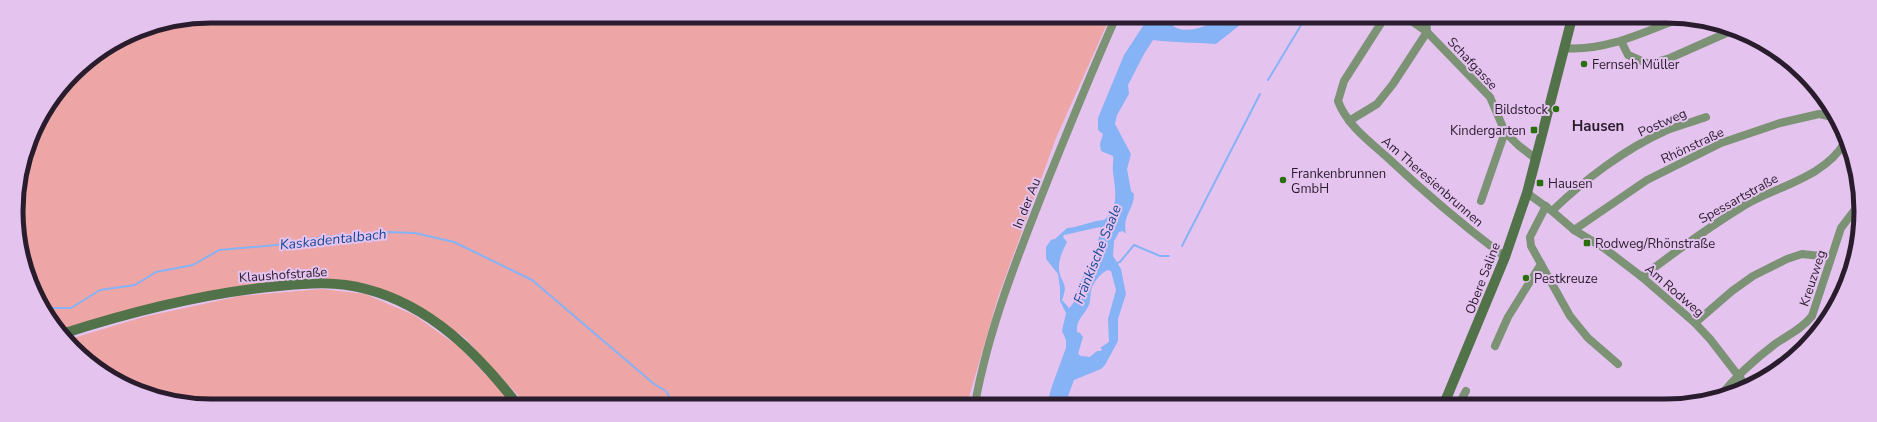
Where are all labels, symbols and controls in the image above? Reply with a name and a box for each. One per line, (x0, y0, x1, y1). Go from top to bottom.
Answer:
street label: Schafgasse (1443, 33, 1502, 94)
place label: Fernseh Müller (1592, 56, 1680, 74)
marker: Fernseh Müller (1579, 59, 1589, 69)
place label: Bildstock (1494, 101, 1548, 119)
marker: Bildstock (1551, 104, 1561, 114)
street label: Postweg (1635, 104, 1690, 142)
district label: Hausen (1572, 116, 1624, 136)
place label: Kindergarten (1450, 122, 1526, 140)
street label: Rhönstraße (1658, 123, 1727, 168)
marker: Kindergarten (1529, 125, 1539, 135)
street label: Am Theresienbrunnen (1377, 132, 1487, 231)
place label: Frankenbrunnen GmbH (1291, 165, 1386, 198)
street label: Spessartstraße (1695, 169, 1782, 228)
street label: In der Au (1009, 175, 1045, 231)
marker: Frankenbrunnen GmbH (1278, 175, 1288, 185)
place label: Hausen (1548, 175, 1593, 193)
marker: Hausen (1535, 178, 1545, 188)
water label: Fränkische Saale (1069, 201, 1126, 307)
water label: Kaskadentalbach (279, 224, 387, 255)
place label: Rodweg/Rhönstraße (1595, 235, 1715, 253)
marker: Rodweg/Rhönstraße (1582, 238, 1592, 248)
street label: Obere Saline (1461, 240, 1505, 317)
street label: Kreuzweg (1795, 248, 1831, 309)
street label: Am Rodweg (1641, 260, 1708, 321)
street label: Klaushofstraße (238, 263, 328, 287)
place label: Pestkreuze (1534, 270, 1598, 288)
marker: Pestkreuze (1521, 273, 1531, 283)

